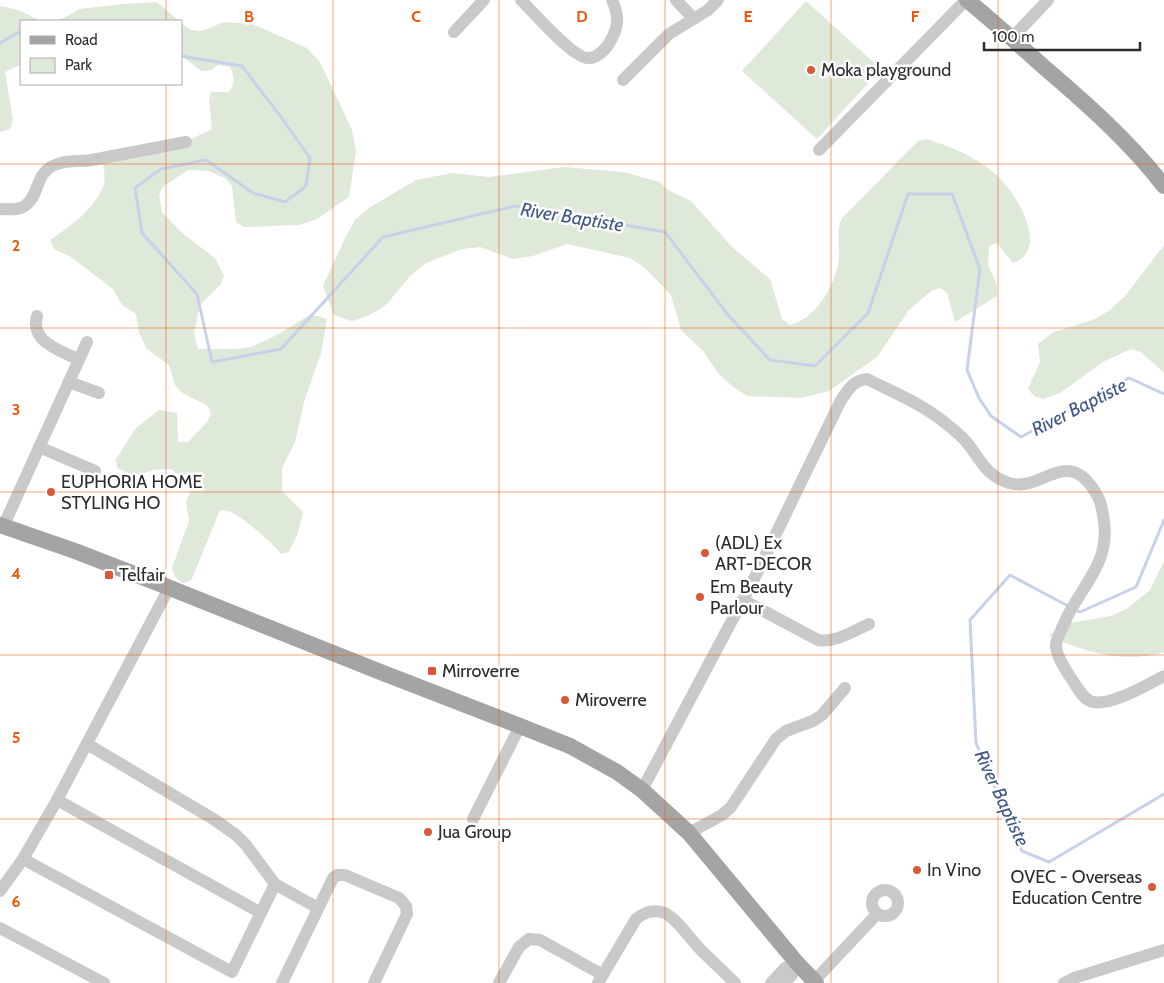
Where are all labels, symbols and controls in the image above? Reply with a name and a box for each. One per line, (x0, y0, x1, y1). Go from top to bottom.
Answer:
text: B (244, 7, 254, 26)
text: C (411, 7, 421, 26)
text: D (576, 7, 588, 26)
text: E (743, 7, 753, 26)
text: F (911, 7, 920, 26)
legend (20, 20, 182, 85)
scale bar (984, 20, 1140, 52)
text: 100 m (992, 28, 1034, 46)
text: Road (65, 31, 98, 49)
text: Park (65, 56, 92, 74)
place label: Moka playground (821, 59, 951, 81)
marker: Moka playground (805, 64, 817, 76)
water label: River Baptiste (519, 198, 625, 237)
text: 2 (12, 236, 20, 255)
water label: River Baptiste (1028, 373, 1131, 441)
text: 3 (12, 400, 20, 419)
place label: EUPHORIA HOME STYLING HO (61, 471, 202, 514)
marker: EUPHORIA HOME STYLING HO (45, 486, 57, 498)
place label: (ADL) Ex ART-DECOR (715, 532, 812, 575)
marker: (ADL) Ex ART-DECOR (699, 547, 711, 559)
text: 4 (11, 564, 21, 583)
place label: Telfair (119, 564, 165, 586)
marker: Telfair (103, 569, 115, 581)
place label: Em Beauty Parlour (710, 576, 793, 619)
marker: Em Beauty Parlour (694, 591, 706, 603)
place label: Mirroverre (442, 660, 519, 682)
marker: Mirroverre (426, 665, 438, 677)
place label: Miroverre (575, 689, 647, 711)
marker: Miroverre (559, 694, 571, 706)
text: 5 (12, 728, 20, 747)
water label: River Baptiste (970, 746, 1034, 850)
place label: Jua Group (437, 821, 511, 843)
marker: Jua Group (422, 826, 434, 838)
place label: In Vino (927, 859, 981, 881)
marker: In Vino (911, 864, 923, 876)
place label: OVEC - Overseas Education Centre (1011, 866, 1142, 909)
marker: OVEC - Overseas Education Centre (1146, 881, 1158, 893)
text: 6 (12, 892, 21, 911)

